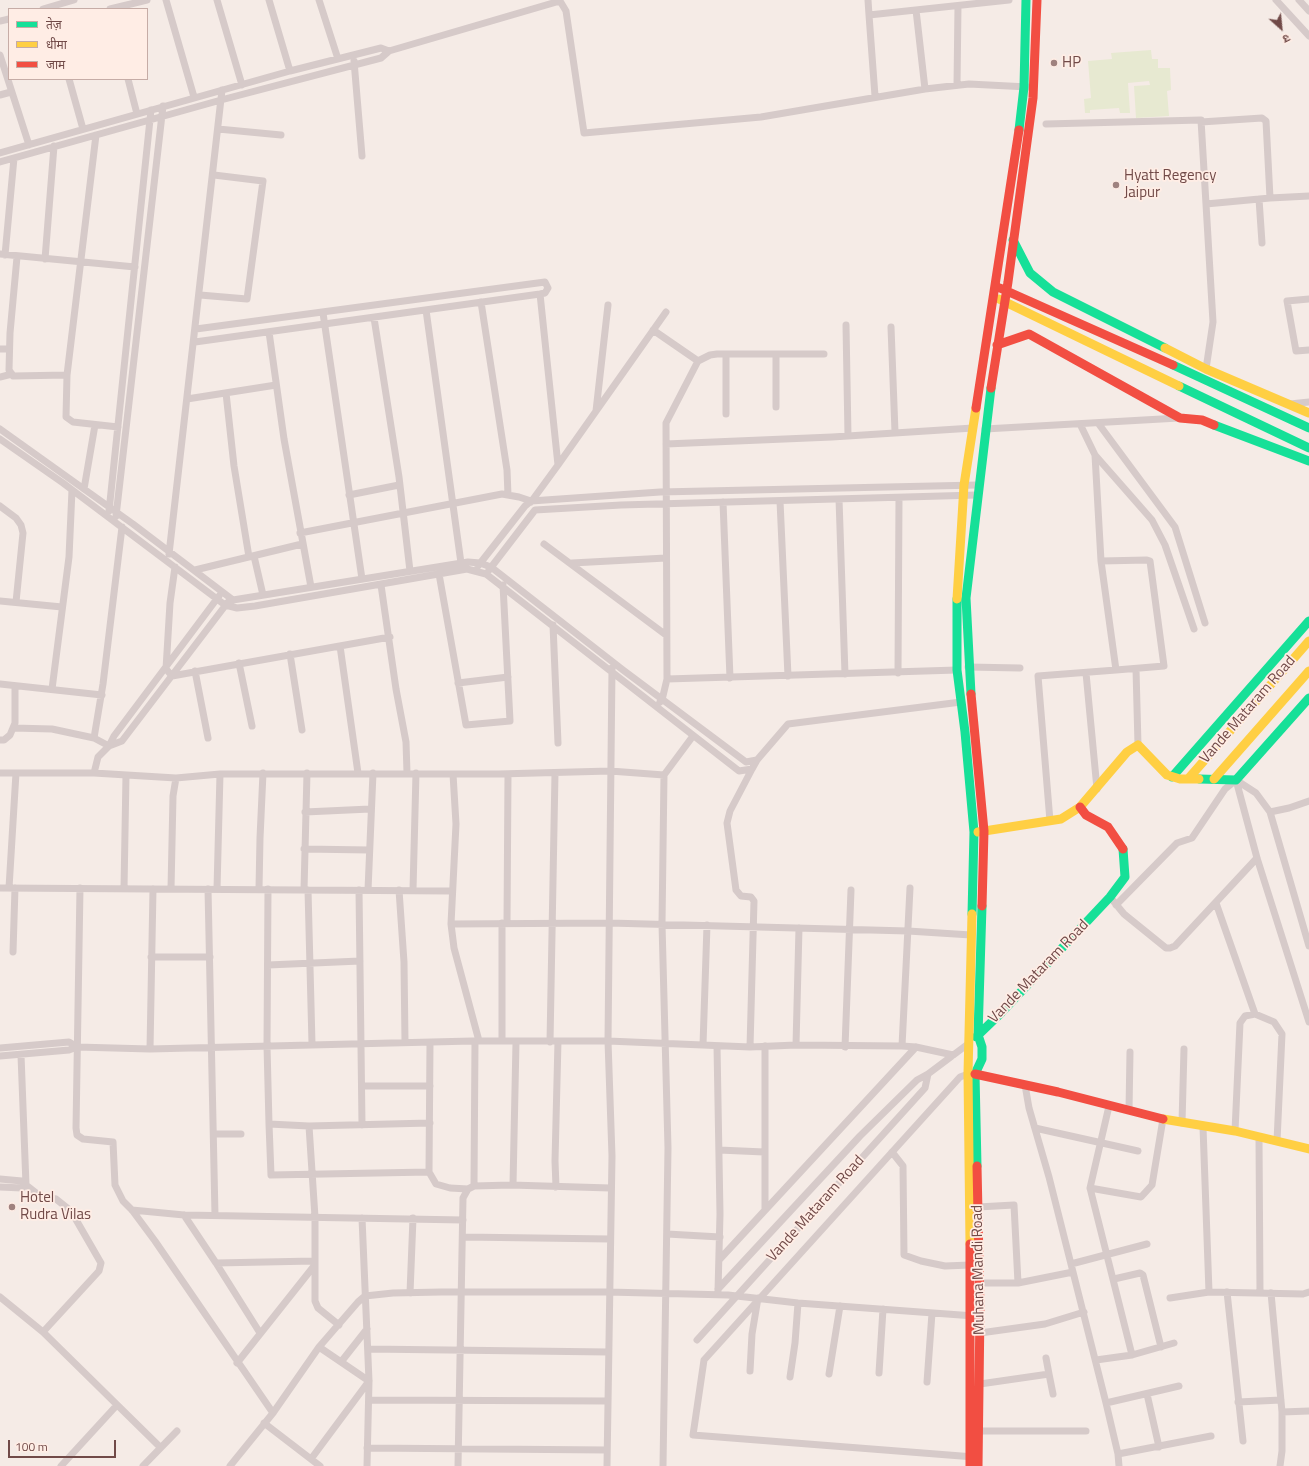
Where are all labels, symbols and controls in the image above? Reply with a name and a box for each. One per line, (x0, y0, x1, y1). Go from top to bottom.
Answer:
legend (8, 8, 148, 80)
north arrow (1261, 8, 1301, 48)
text: तेज़ (46, 15, 62, 34)
text: उ (1280, 30, 1293, 47)
text: धीमा (46, 35, 67, 54)
place label: HP (1062, 54, 1081, 72)
text: जाम (46, 55, 65, 74)
marker: HP (1049, 58, 1059, 68)
place label: Hyatt Regency Jaipur (1124, 167, 1216, 202)
marker: Hyatt Regency Jaipur (1111, 180, 1121, 190)
street label: Vande Mataram Road (1196, 653, 1300, 767)
street label: Vande Mataram Road (985, 917, 1093, 1027)
street label: Vande Mataram Road (764, 1152, 868, 1266)
place label: Hotel Rudra Vilas (20, 1189, 91, 1224)
marker: Hotel Rudra Vilas (7, 1202, 17, 1212)
street label: Muhana Mandi Road (969, 1205, 989, 1335)
scale bar (10, 1432, 118, 1458)
text: 100 m (15, 1437, 48, 1456)

